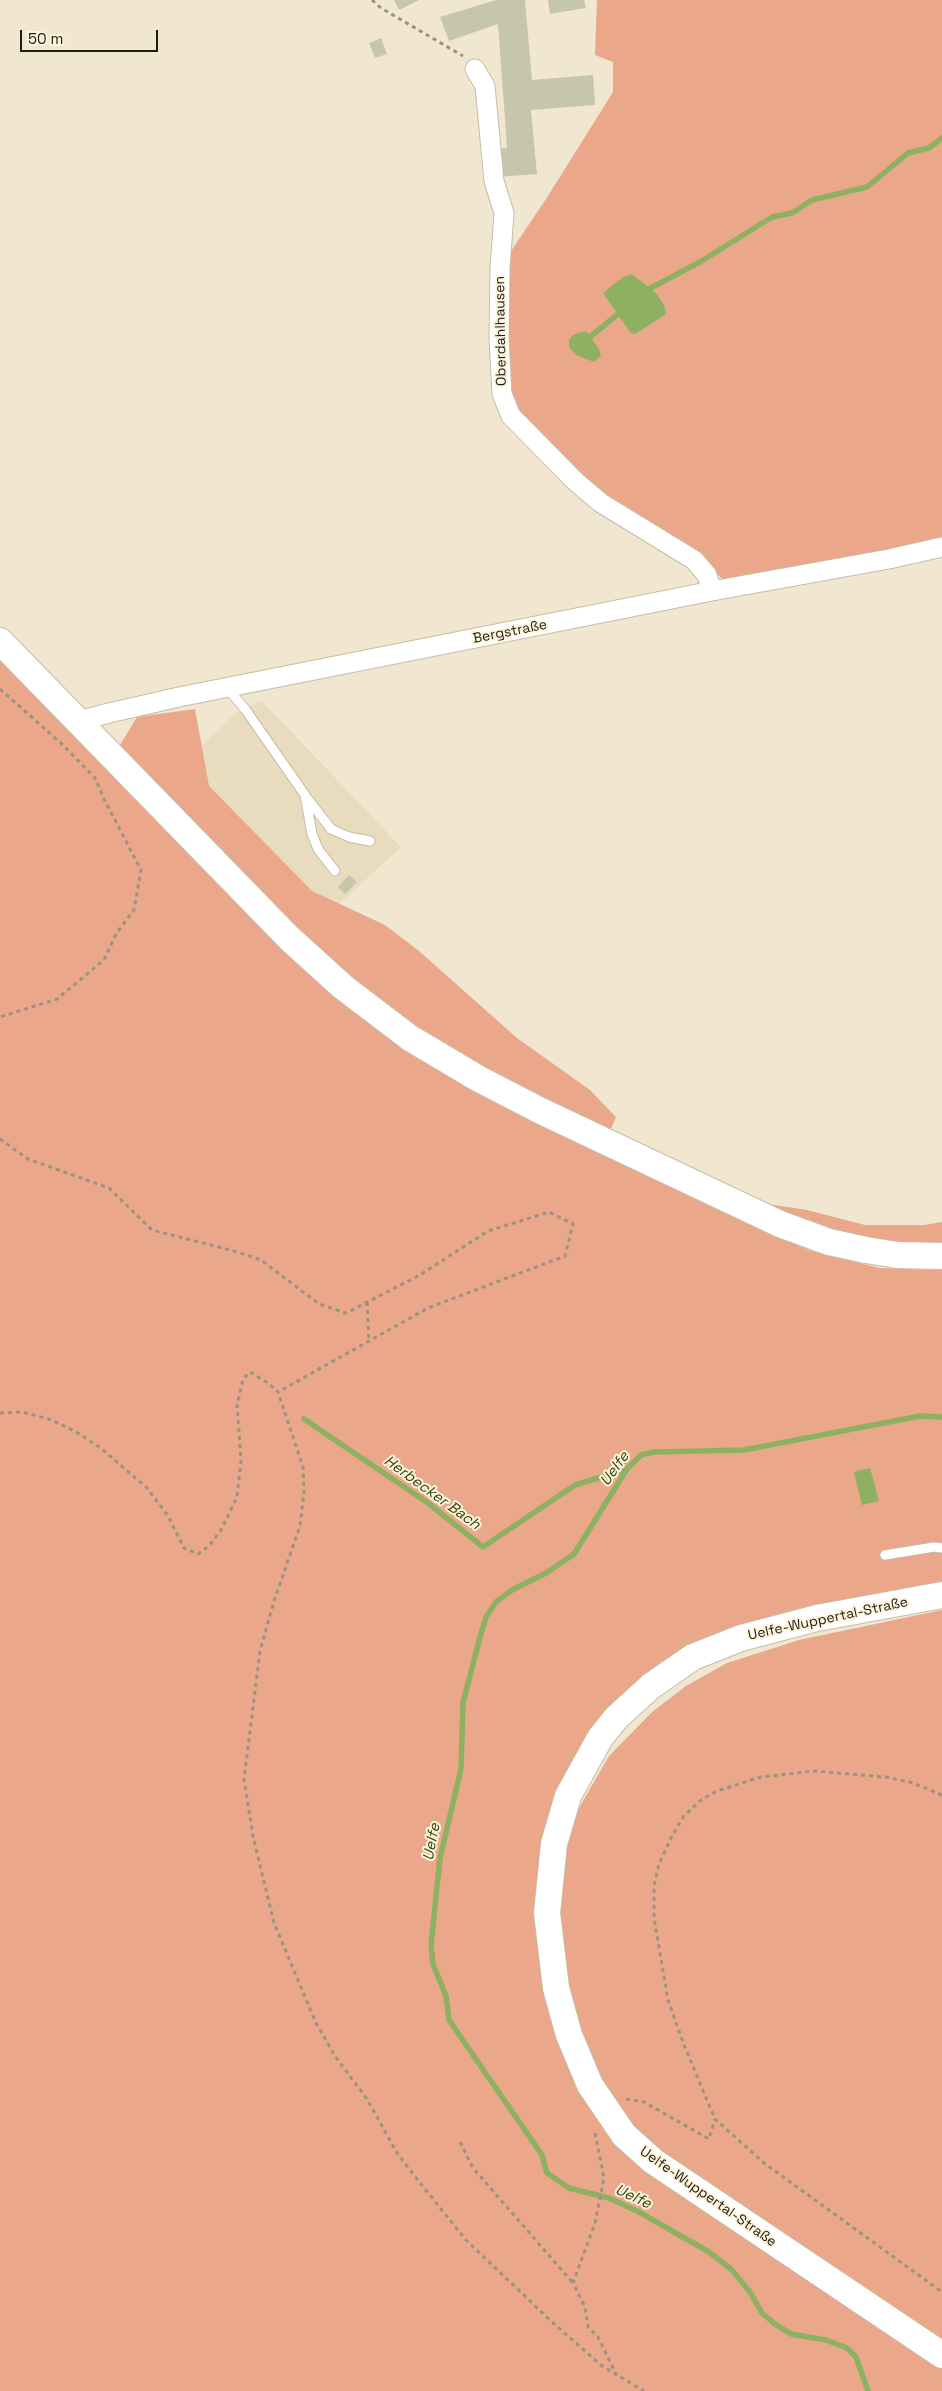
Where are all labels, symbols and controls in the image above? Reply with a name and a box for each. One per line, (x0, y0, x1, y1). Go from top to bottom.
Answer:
scale bar (22, 20, 160, 52)
text: 50 m (28, 29, 63, 48)
street label: Oberdahlhausen (492, 276, 510, 386)
street label: Bergstraße (471, 617, 549, 647)
water label: Uelfe (597, 1448, 633, 1490)
water label: Herbecker Bach (380, 1452, 484, 1534)
street label: Uelfe-Wuppertal-Straße (746, 1594, 910, 1644)
water label: Uelfe (420, 1822, 444, 1862)
street label: Uelfe-Wuppertal-Straße (636, 2143, 780, 2251)
water label: Uelfe (612, 2181, 654, 2213)

